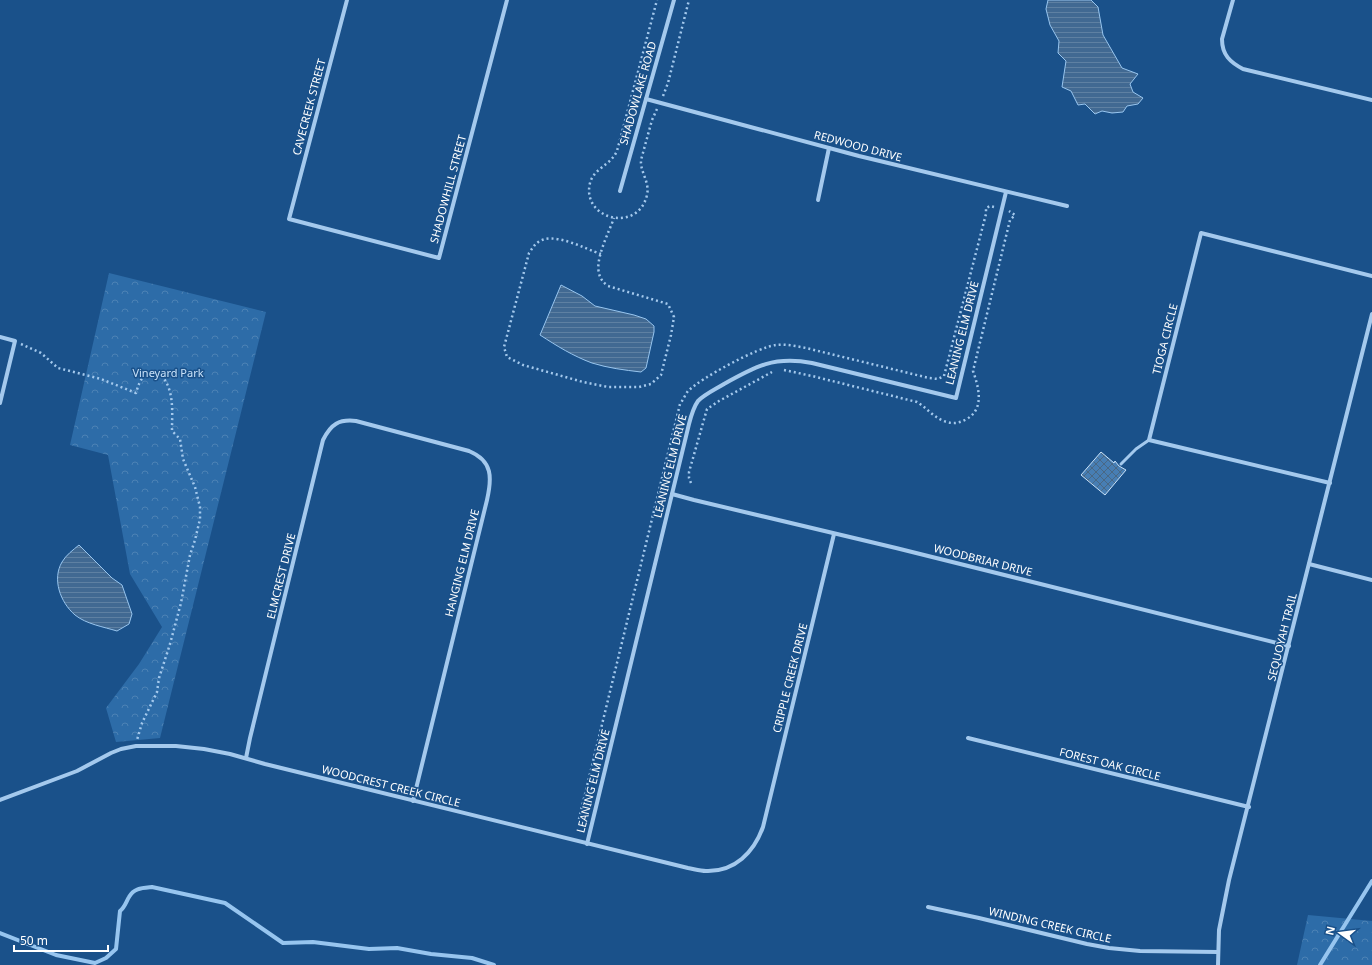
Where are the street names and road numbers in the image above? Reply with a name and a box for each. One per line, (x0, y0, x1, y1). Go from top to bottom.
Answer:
street label: SHADOWLAKE ROAD (616, 39, 659, 146)
street label: CAVECREEK STREET (288, 57, 329, 157)
street label: REDWOOD DRIVE (813, 127, 904, 164)
street label: SHADOWHILL STREET (426, 133, 469, 245)
street label: LEANING ELM DRIVE (941, 280, 982, 386)
street label: TIOGA CIRCLE (1148, 302, 1181, 376)
street label: LEANING ELM DRIVE (649, 413, 690, 519)
street label: HANGING ELM DRIVE (441, 507, 482, 618)
street label: ELMCREST DRIVE (263, 531, 298, 620)
street label: WOODBRIAR DRIVE (932, 540, 1034, 579)
street label: SEQUOYAH TRAIL (1263, 591, 1300, 683)
street label: CRIPPLE CREEK DRIVE (769, 621, 810, 734)
street label: LEANING ELM DRIVE (572, 728, 613, 834)
street label: FOREST OAK CIRCLE (1058, 744, 1162, 783)
street label: WOODCREST CREEK CIRCLE (320, 761, 462, 810)
street label: WINDING CREEK CIRCLE (987, 903, 1113, 946)

